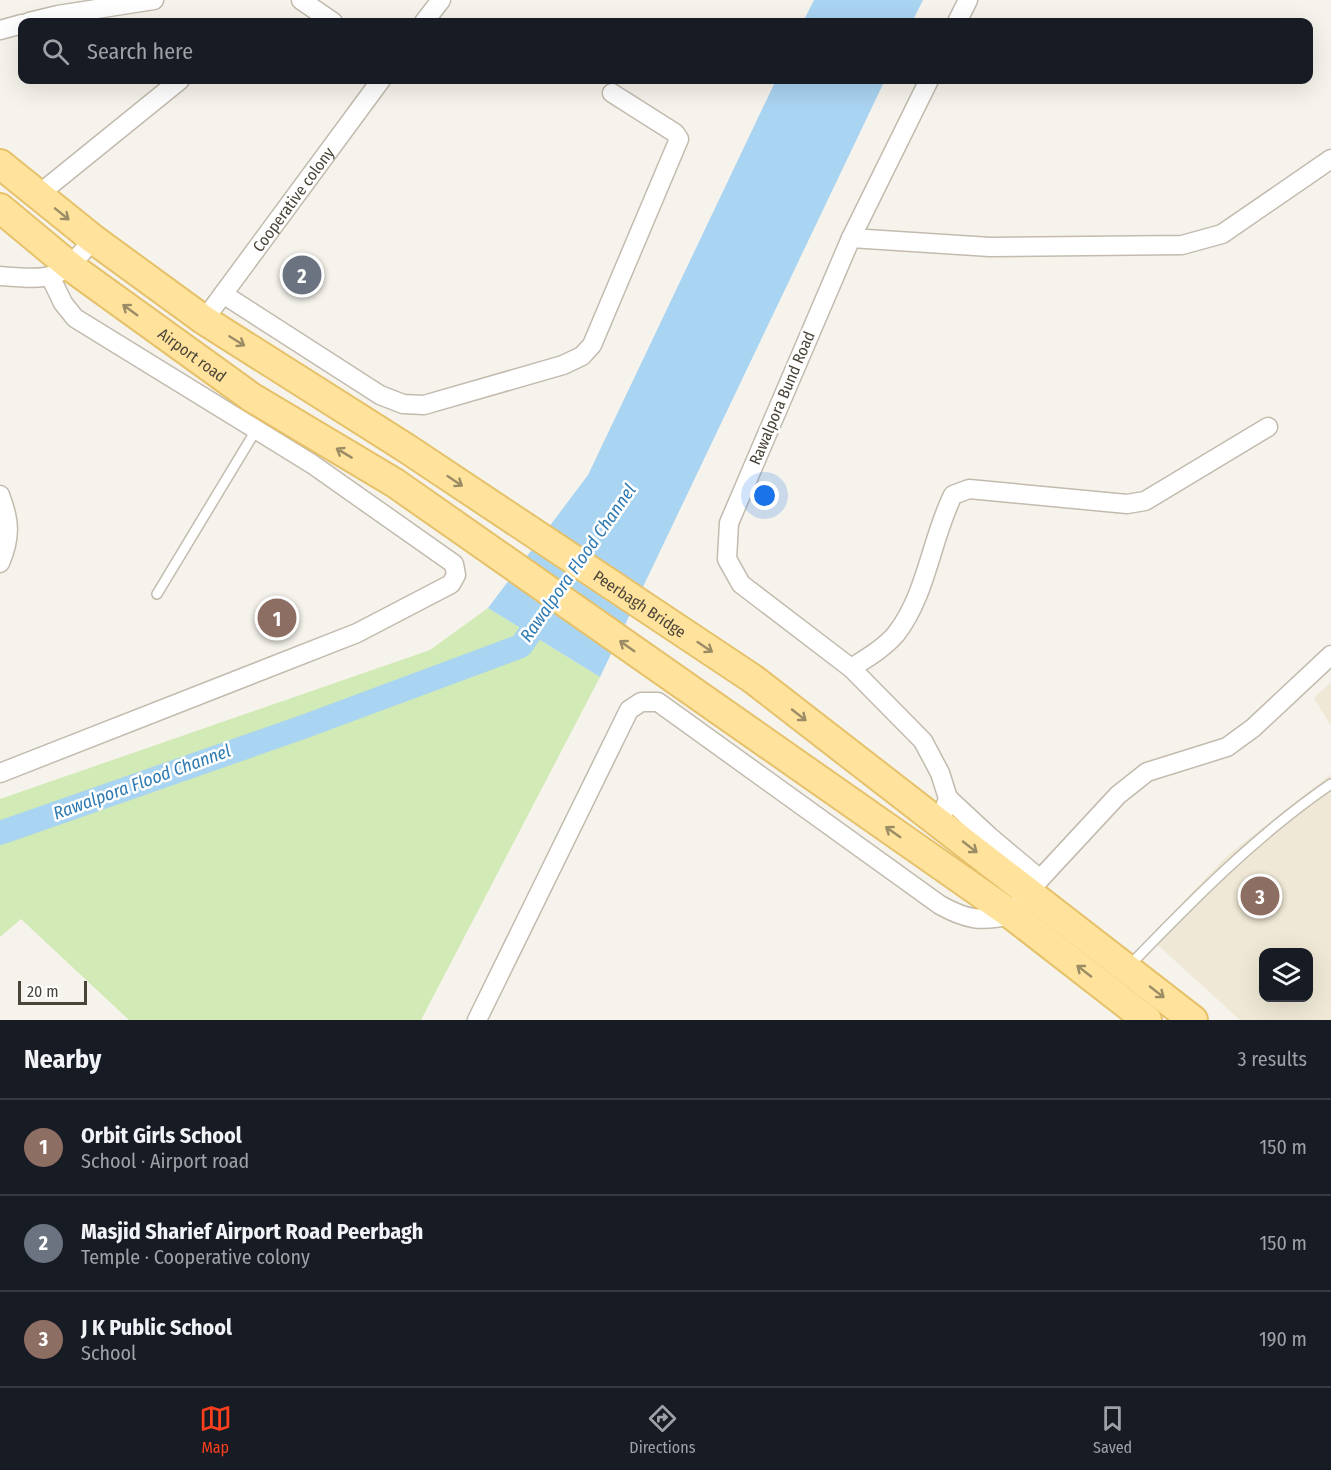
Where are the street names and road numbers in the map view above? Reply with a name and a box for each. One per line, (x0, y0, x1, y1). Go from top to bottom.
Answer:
street label: Cooperative colony (248, 143, 338, 255)
street label: Airport road (155, 324, 230, 386)
street label: Rawalpora Bund Road (745, 328, 819, 468)
street label: Peerbagh Bridge (590, 566, 690, 641)

